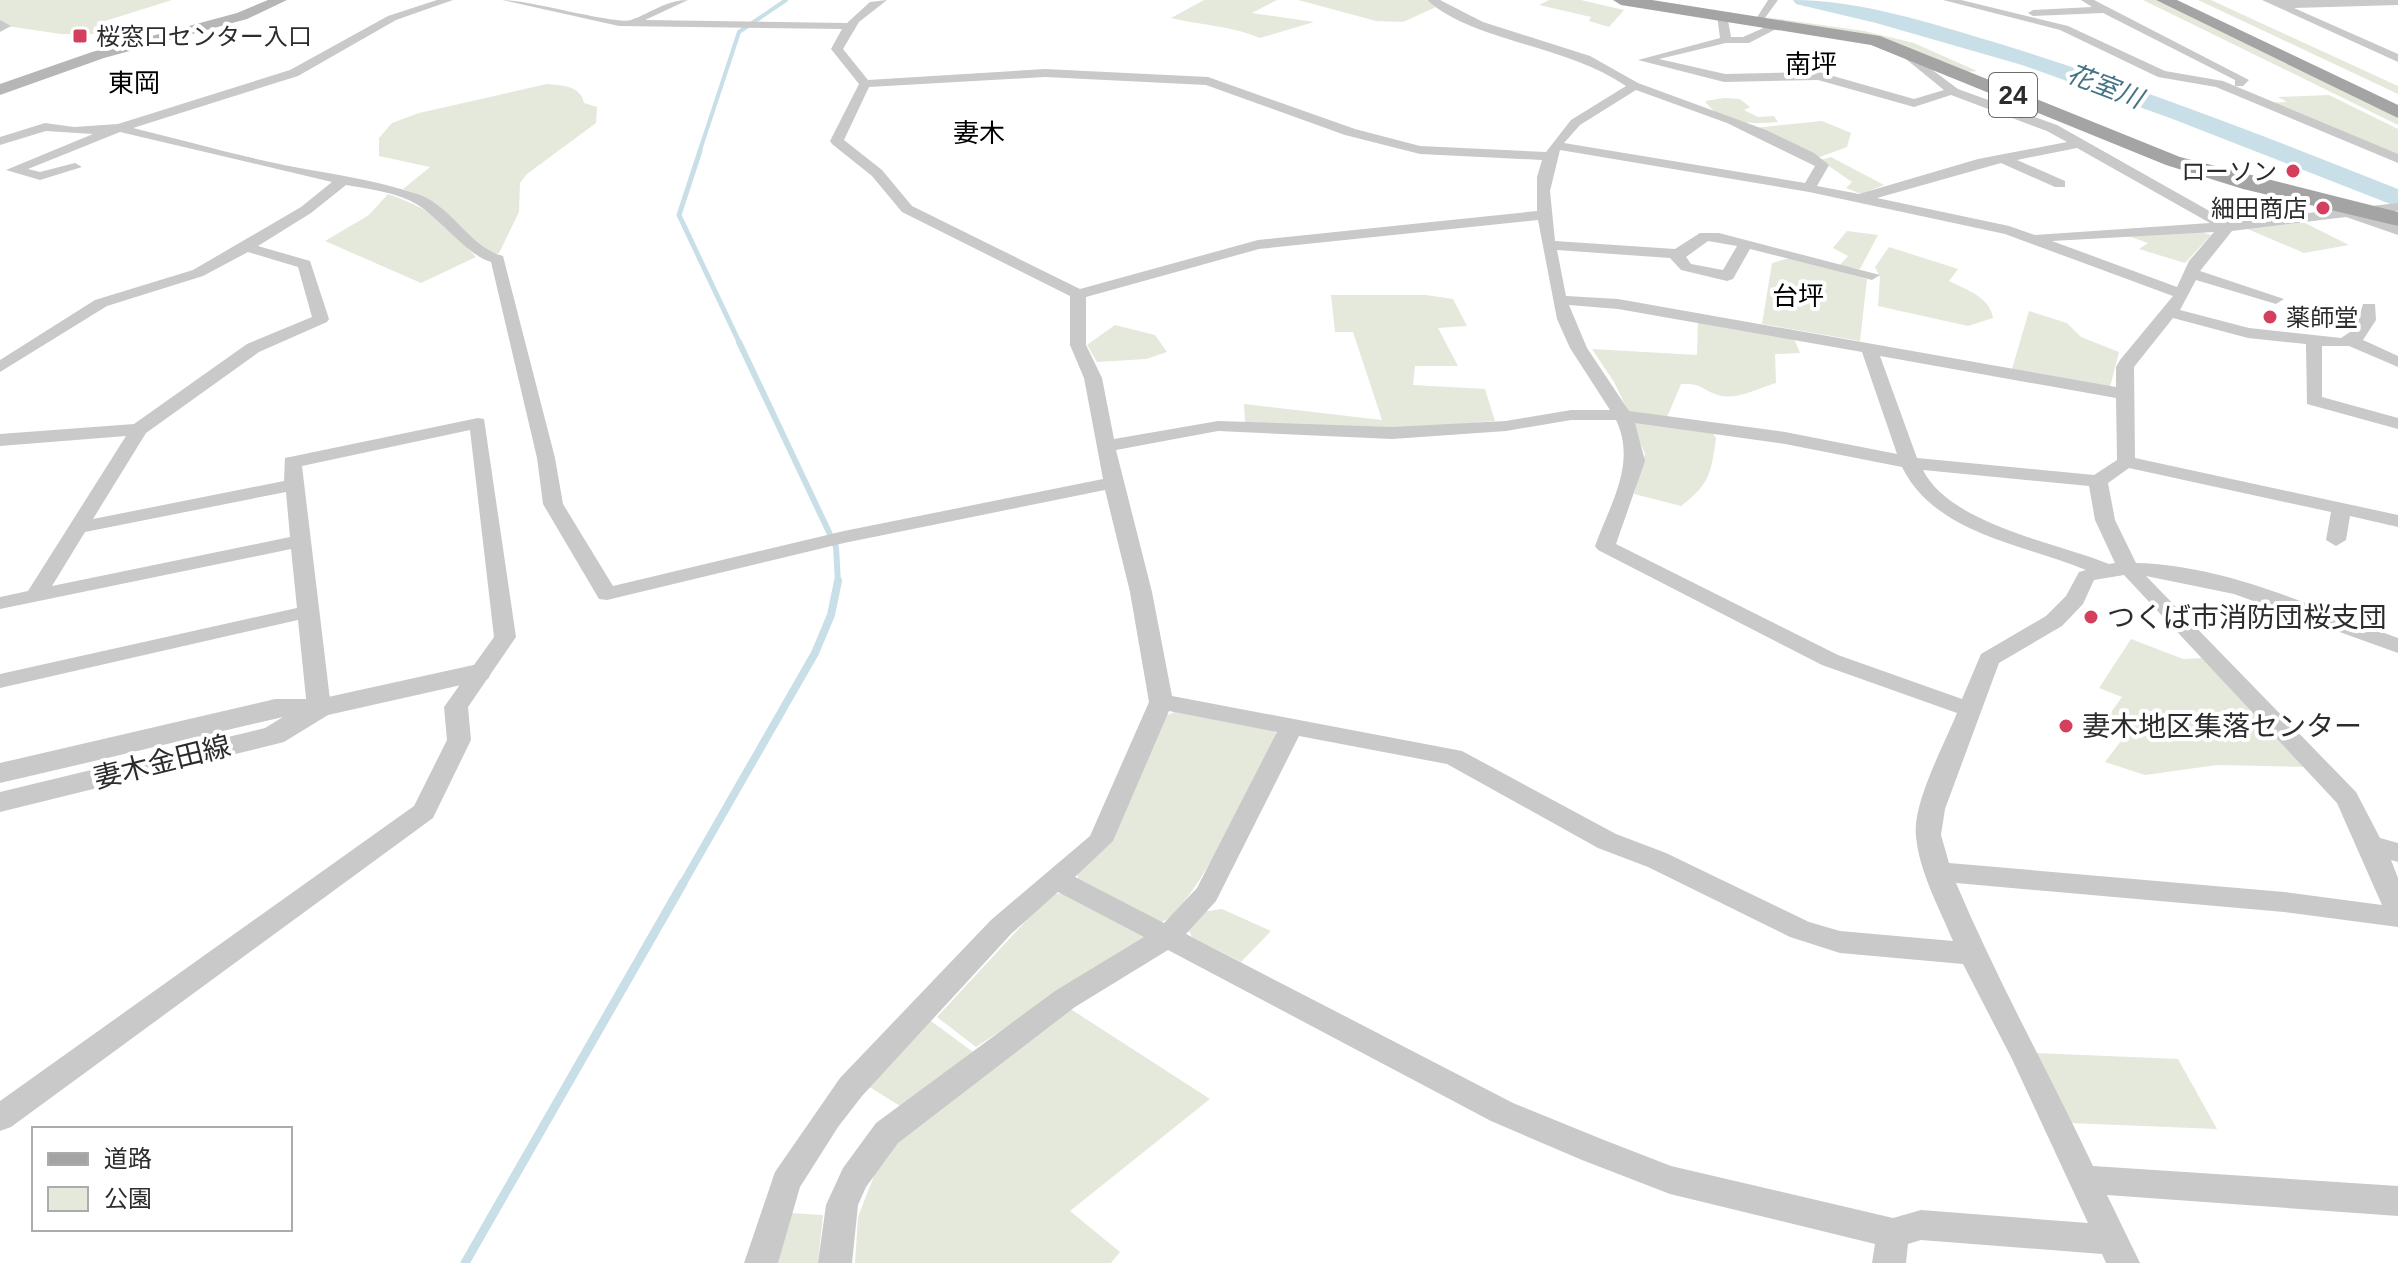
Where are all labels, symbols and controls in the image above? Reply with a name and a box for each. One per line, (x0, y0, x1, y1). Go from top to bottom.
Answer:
place label: 桜窓口センター入口 (96, 23, 312, 50)
marker: 桜窓口センター入口 (71, 27, 89, 45)
district label: 南坪 (1785, 49, 1837, 79)
water label: 花室川 (2063, 58, 2150, 115)
district label: 東岡 (108, 68, 160, 98)
road number: 24 (1989, 73, 2037, 117)
district label: 妻木 (953, 118, 1005, 148)
place label: ローソン (2181, 158, 2277, 185)
marker: ローソン (2284, 162, 2302, 180)
place label: 細田商店 (2211, 195, 2307, 222)
marker: 細田商店 (2314, 199, 2332, 217)
district label: 台坪 (1772, 281, 1824, 311)
place label: 薬師堂 (2286, 304, 2358, 331)
marker: 薬師堂 (2261, 308, 2279, 326)
place label: つくば市消防団桜支団 (2107, 602, 2387, 633)
marker: つくば市消防団桜支団 (2082, 608, 2100, 626)
place label: 妻木地区集落センター (2082, 711, 2362, 742)
marker: 妻木地区集落センター (2057, 717, 2075, 735)
street label: 妻木金田線 (90, 730, 234, 794)
legend (32, 1127, 292, 1231)
text: 道路 (104, 1145, 152, 1172)
text: 公園 (104, 1185, 152, 1212)

